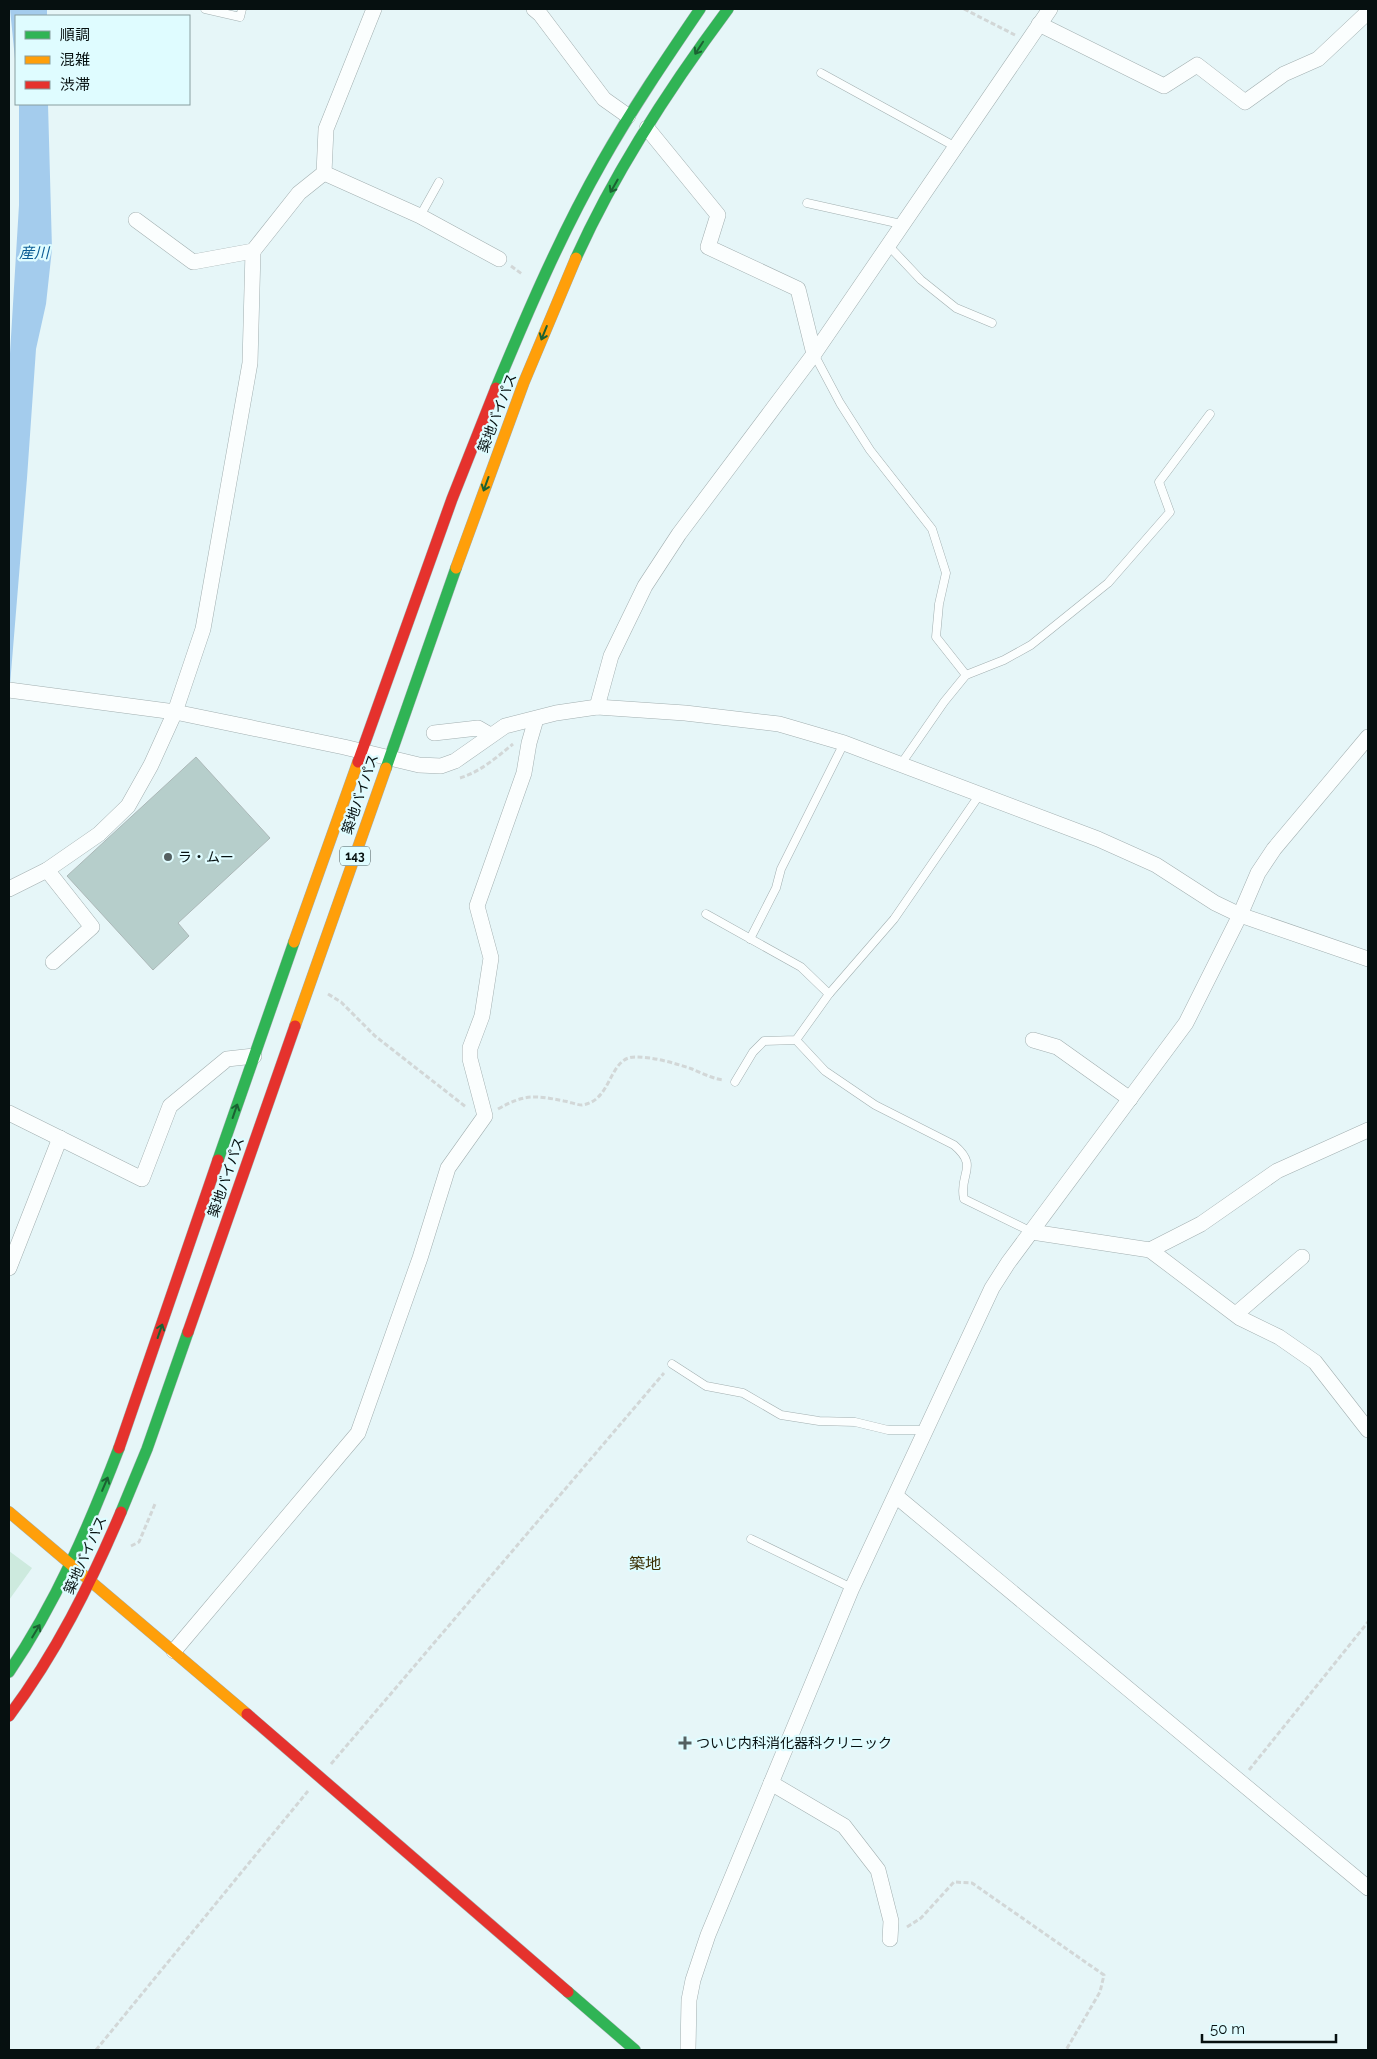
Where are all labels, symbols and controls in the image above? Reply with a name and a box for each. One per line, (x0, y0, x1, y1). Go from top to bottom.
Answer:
legend (15, 15, 190, 105)
text: 順調 (60, 26, 90, 44)
one-way arrow (694, 40, 704, 54)
text: 混雑 (60, 51, 90, 69)
text: 渋滞 (60, 76, 90, 94)
one-way arrow (608, 178, 618, 192)
water label: 産川 (19, 244, 51, 262)
one-way arrow (539, 324, 548, 340)
street label: 築地バイパス (475, 371, 519, 455)
one-way arrow (481, 476, 490, 491)
street label: 築地バイパス (339, 752, 381, 836)
road number: 143 (340, 846, 370, 866)
place label: ラ・ムー (178, 849, 234, 865)
marker: ラ・ムー (162, 851, 174, 863)
one-way arrow (231, 1104, 240, 1120)
street label: 築地バイパス (205, 1135, 247, 1219)
one-way arrow (156, 1324, 165, 1340)
one-way arrow (100, 1477, 110, 1492)
street label: 築地バイパス (61, 1513, 109, 1597)
district label: 築地 (629, 1554, 661, 1573)
one-way arrow (31, 1625, 41, 1639)
place label: ついじ内科消化器科クリニック (696, 1735, 892, 1751)
marker: ついじ内科消化器科クリニック (678, 1736, 692, 1750)
scale bar (1202, 2012, 1336, 2044)
text: 50 m (1210, 2020, 1245, 2038)

